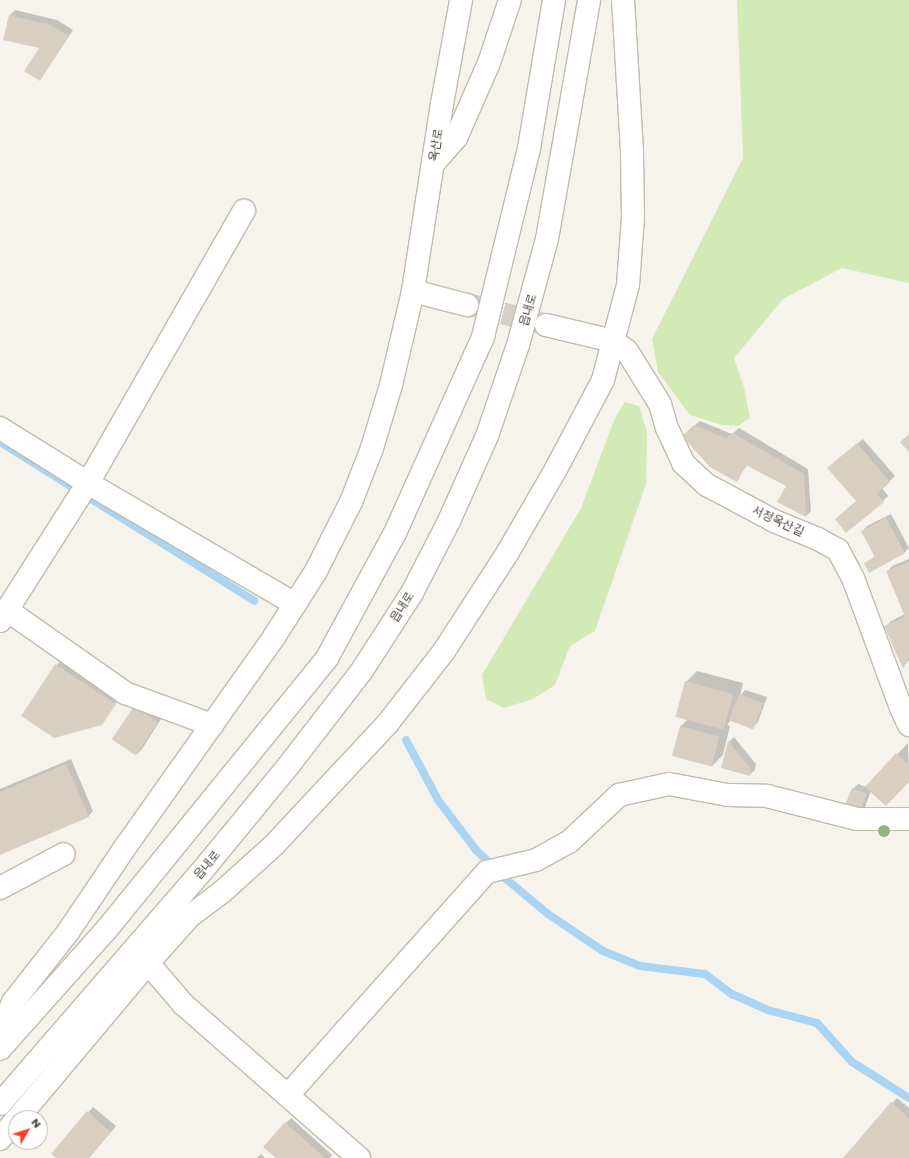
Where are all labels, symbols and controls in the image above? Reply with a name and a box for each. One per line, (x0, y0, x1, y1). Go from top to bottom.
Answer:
street label: 옥산로 (426, 128, 446, 162)
street label: 읍내로 (517, 292, 539, 328)
street label: 서정옥산길 (750, 503, 806, 539)
street label: 읍내로 (387, 589, 417, 625)
street label: 읍내로 (191, 848, 223, 882)
north arrow (8, 1110, 48, 1150)
text: N (28, 1115, 45, 1131)

